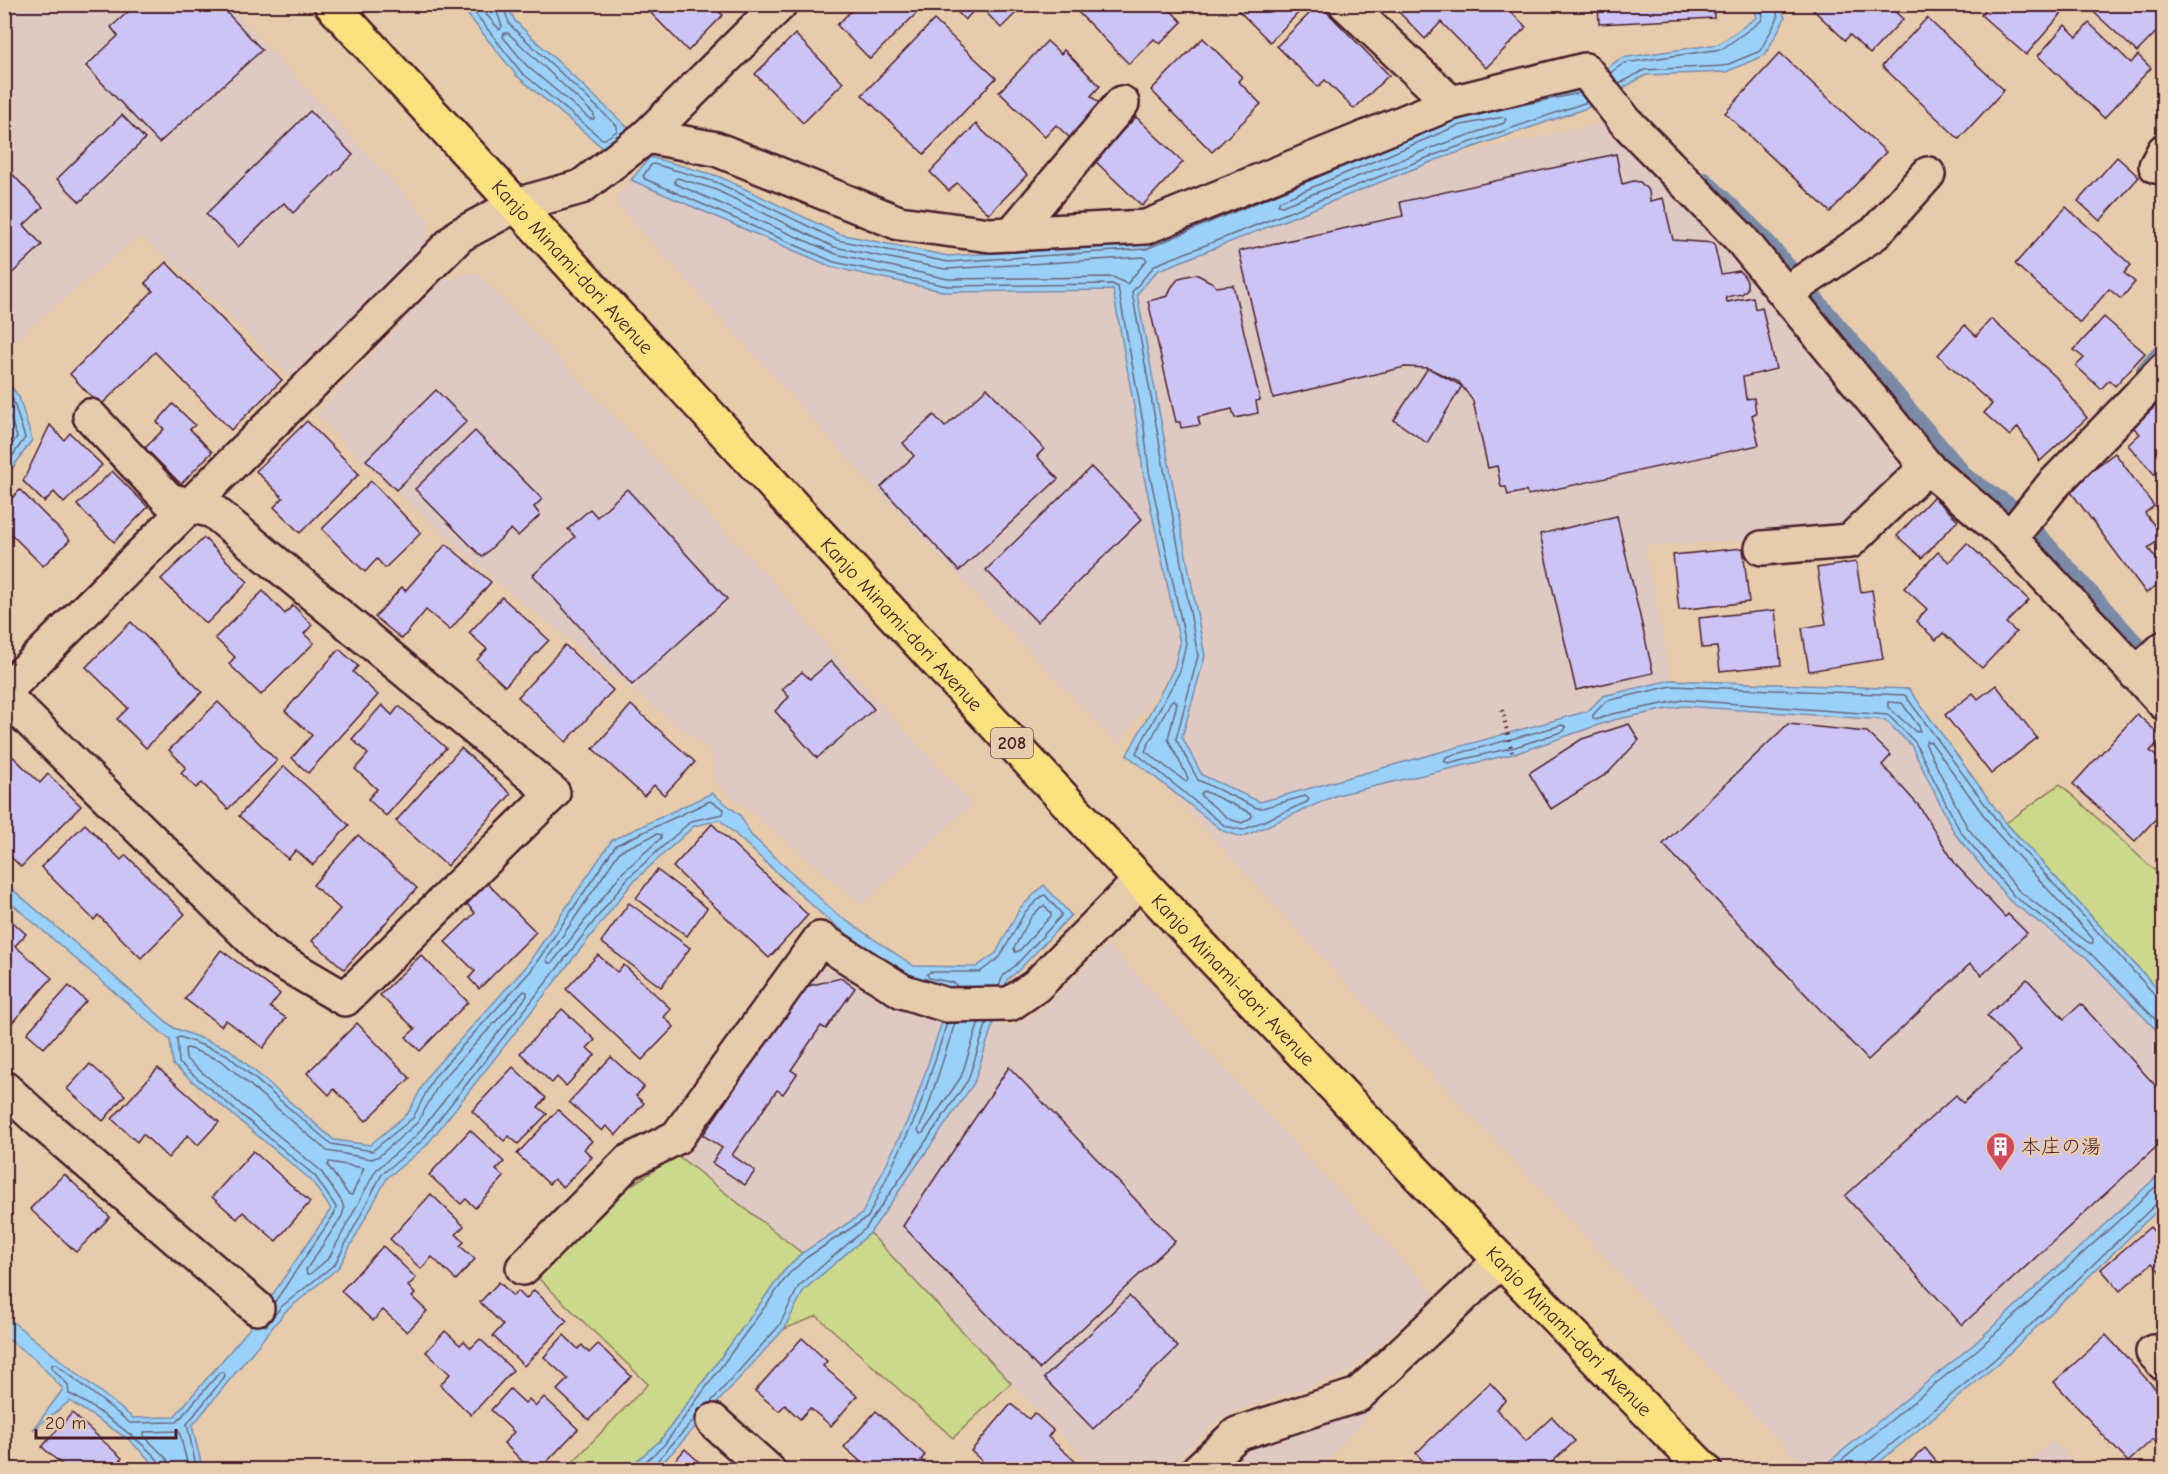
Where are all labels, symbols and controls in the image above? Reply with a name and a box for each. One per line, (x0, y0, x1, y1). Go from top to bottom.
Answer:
street label: Kanjo Minami-dori Avenue (487, 175, 658, 359)
street label: Kanjo Minami-dori Avenue (816, 533, 987, 716)
road number: 208 (991, 728, 1033, 758)
street label: Kanjo Minami-dori Avenue (1147, 889, 1319, 1071)
building icon: 本庄の湯 (1984, 1130, 2016, 1172)
place label: 本庄の湯 (2021, 1135, 2101, 1158)
street label: Kanjo Minami-dori Avenue (1481, 1242, 1656, 1421)
scale bar (36, 1402, 176, 1440)
text: 20 m (45, 1413, 86, 1434)

